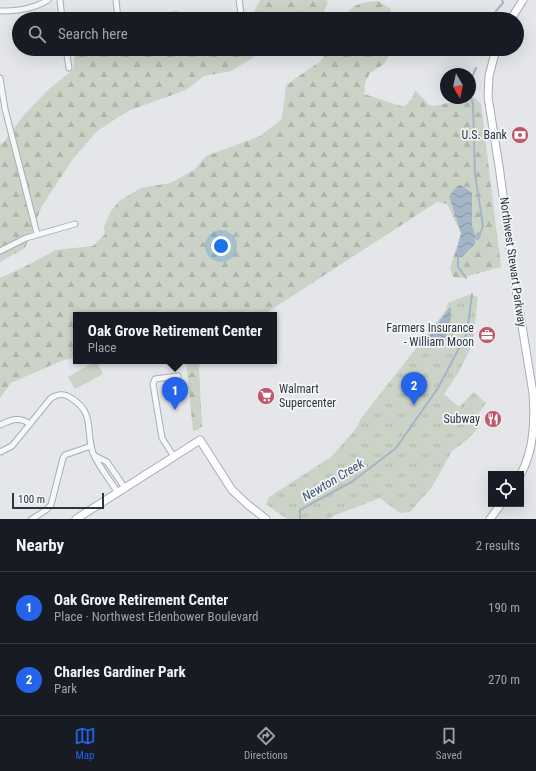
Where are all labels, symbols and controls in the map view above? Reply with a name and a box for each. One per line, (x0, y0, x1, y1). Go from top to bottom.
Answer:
search box (12, 12, 524, 56)
icon: search (26, 23, 48, 45)
text: Search here (58, 25, 128, 43)
north arrow (440, 68, 476, 104)
bank icon: U.S. Bank (510, 125, 530, 145)
place label: U.S. Bank (461, 128, 508, 142)
street label: Northwest Stewart Parkway (497, 196, 529, 328)
your location (211, 236, 231, 256)
popup (73, 312, 277, 364)
place label: Farmers Insurance - William Moon (386, 321, 474, 349)
text: Oak Grove Retirement Center (88, 322, 262, 340)
office icon: Farmers Insurance - William Moon (477, 325, 497, 345)
text: Place (88, 340, 116, 355)
pin: 2 (401, 372, 427, 405)
pin: 1 (162, 377, 188, 410)
place label: Walmart Supercenter (279, 382, 336, 410)
supermarket icon: Walmart Supercenter (256, 386, 276, 406)
restaurant icon: Subway (483, 409, 503, 429)
place label: Subway (444, 412, 480, 426)
water label: Newton Creek (299, 456, 367, 504)
map controls (488, 471, 524, 507)
button: locate (488, 471, 524, 507)
scale bar (12, 491, 104, 510)
text: 100 m (18, 493, 45, 506)
text: Nearby (16, 535, 64, 555)
text: 2 results (476, 538, 520, 553)
text: Oak Grove Retirement Center (54, 591, 228, 609)
text: 1 (26, 600, 32, 615)
text: 190 m (488, 600, 520, 615)
text: Place · Northwest Edenbower Boulevard (54, 609, 258, 624)
text: Charles Gardiner Park (54, 663, 186, 681)
text: 2 (26, 672, 32, 687)
text: 270 m (488, 672, 520, 687)
text: Park (54, 681, 77, 696)
tab: Map (74, 725, 96, 762)
tab: Directions (244, 725, 288, 762)
tab: Saved (436, 725, 462, 762)

